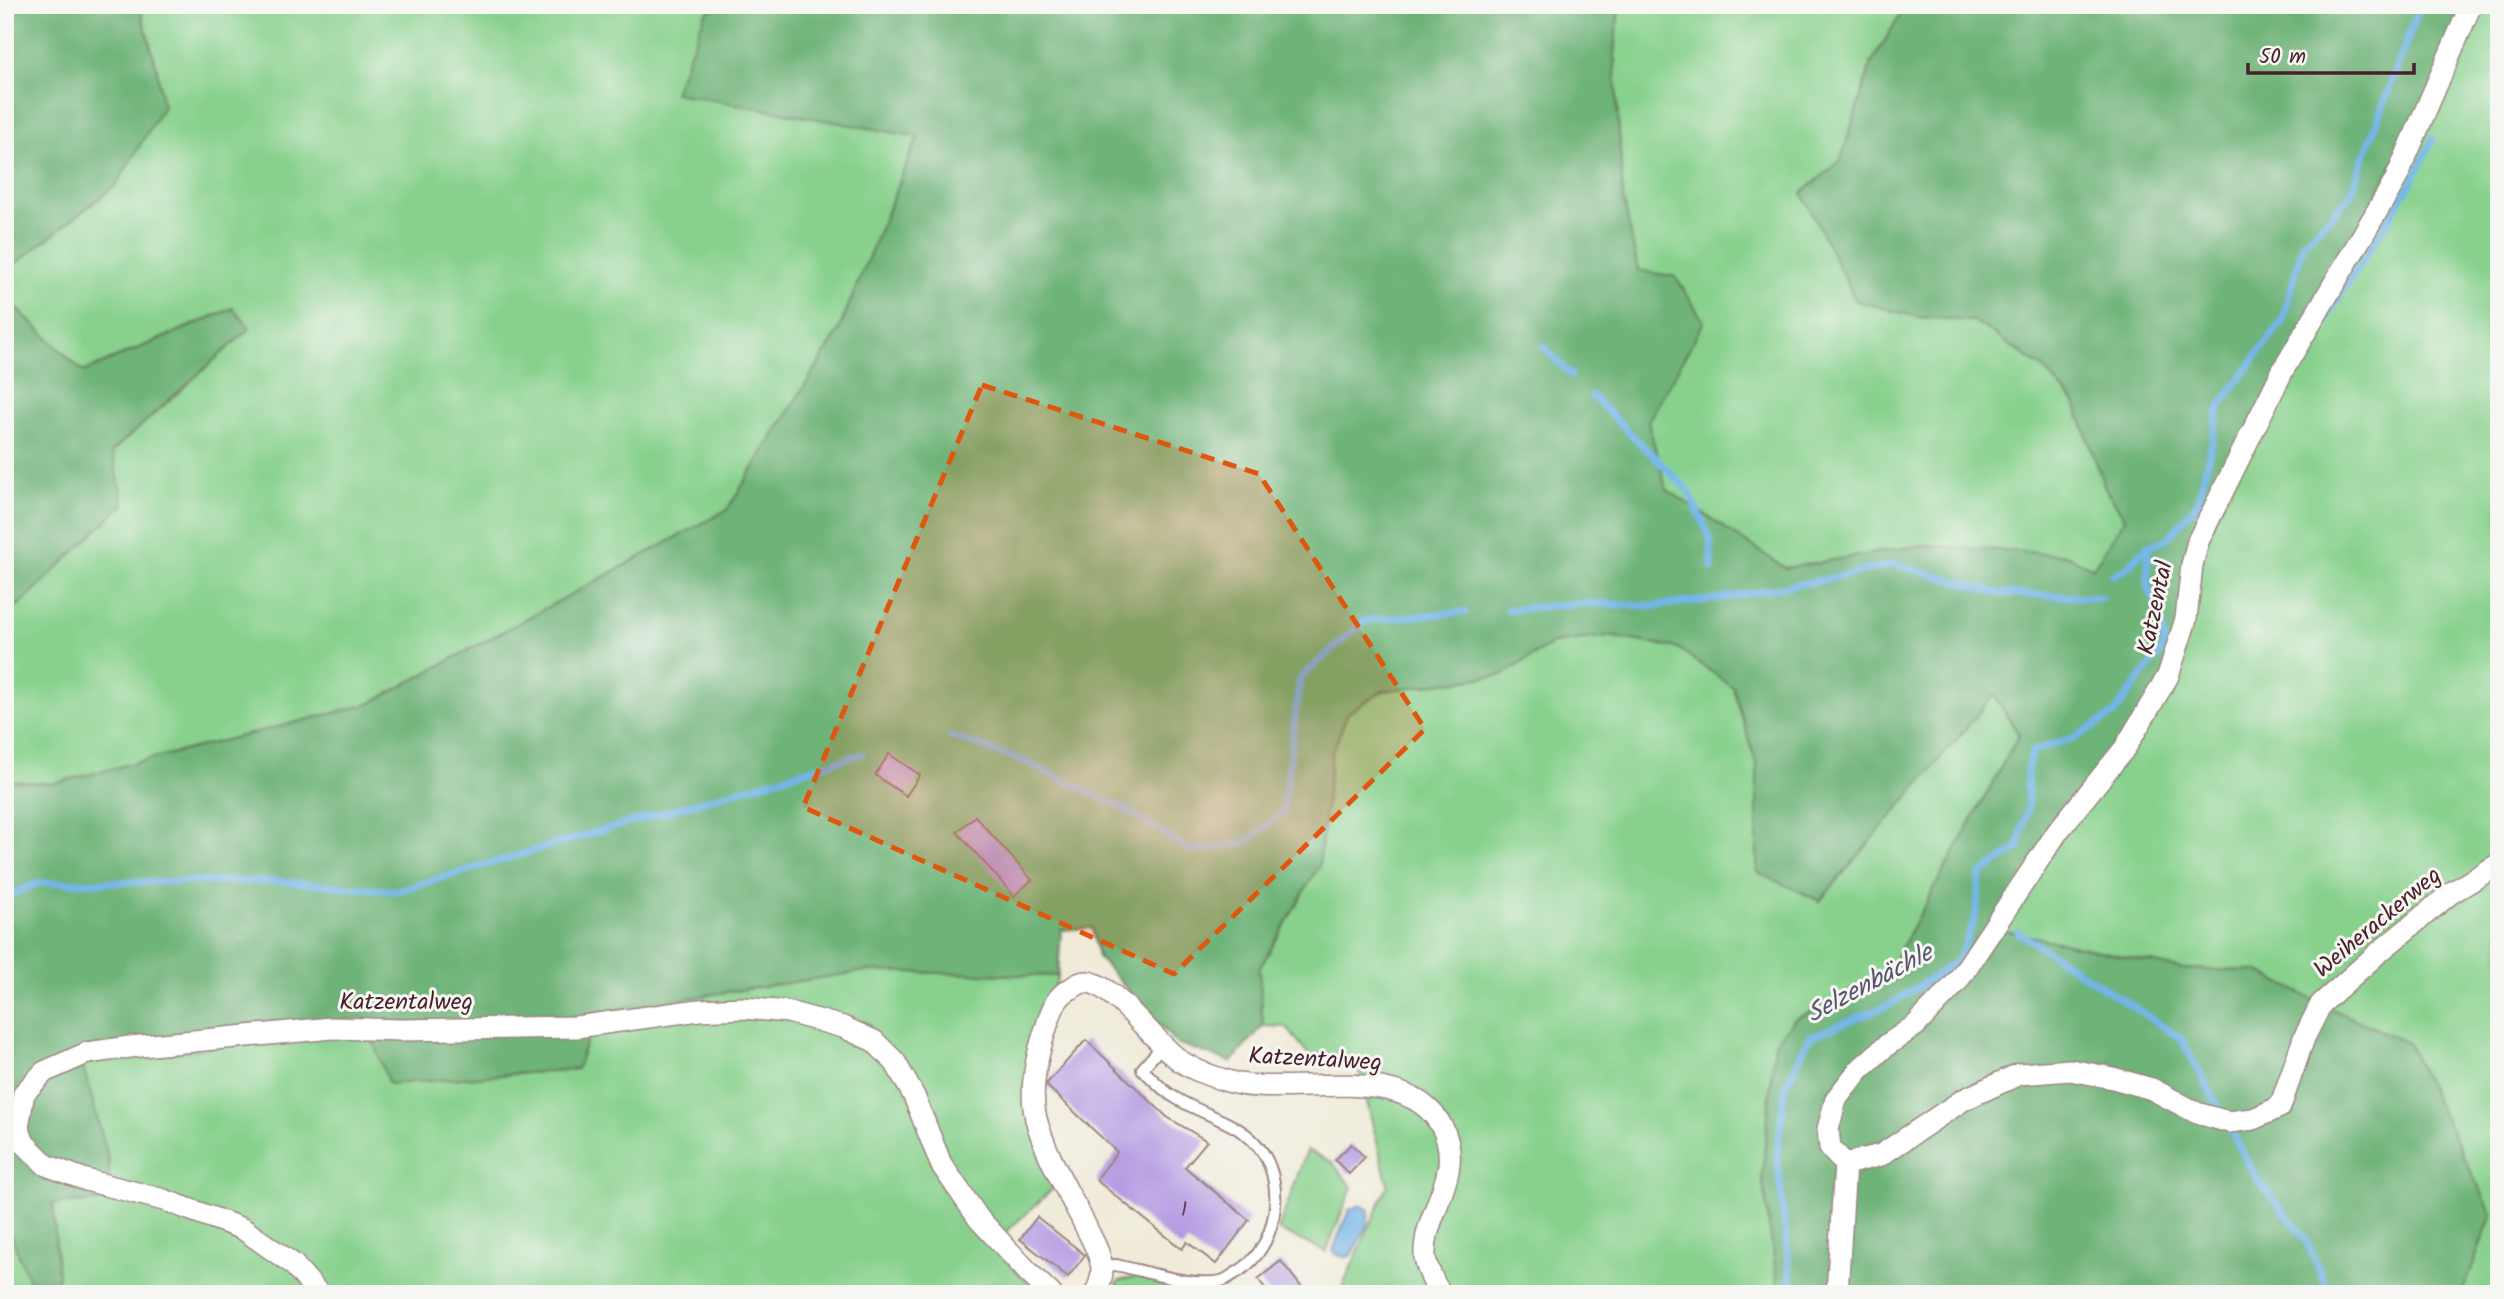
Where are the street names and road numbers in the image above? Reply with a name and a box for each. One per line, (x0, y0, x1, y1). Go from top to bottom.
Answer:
street label: Katzental (2127, 557, 2185, 659)
street label: Weiherackerweg (2305, 858, 2451, 988)
street label: Katzentalweg (339, 983, 473, 1022)
street label: Katzentalweg (1247, 1037, 1383, 1083)

